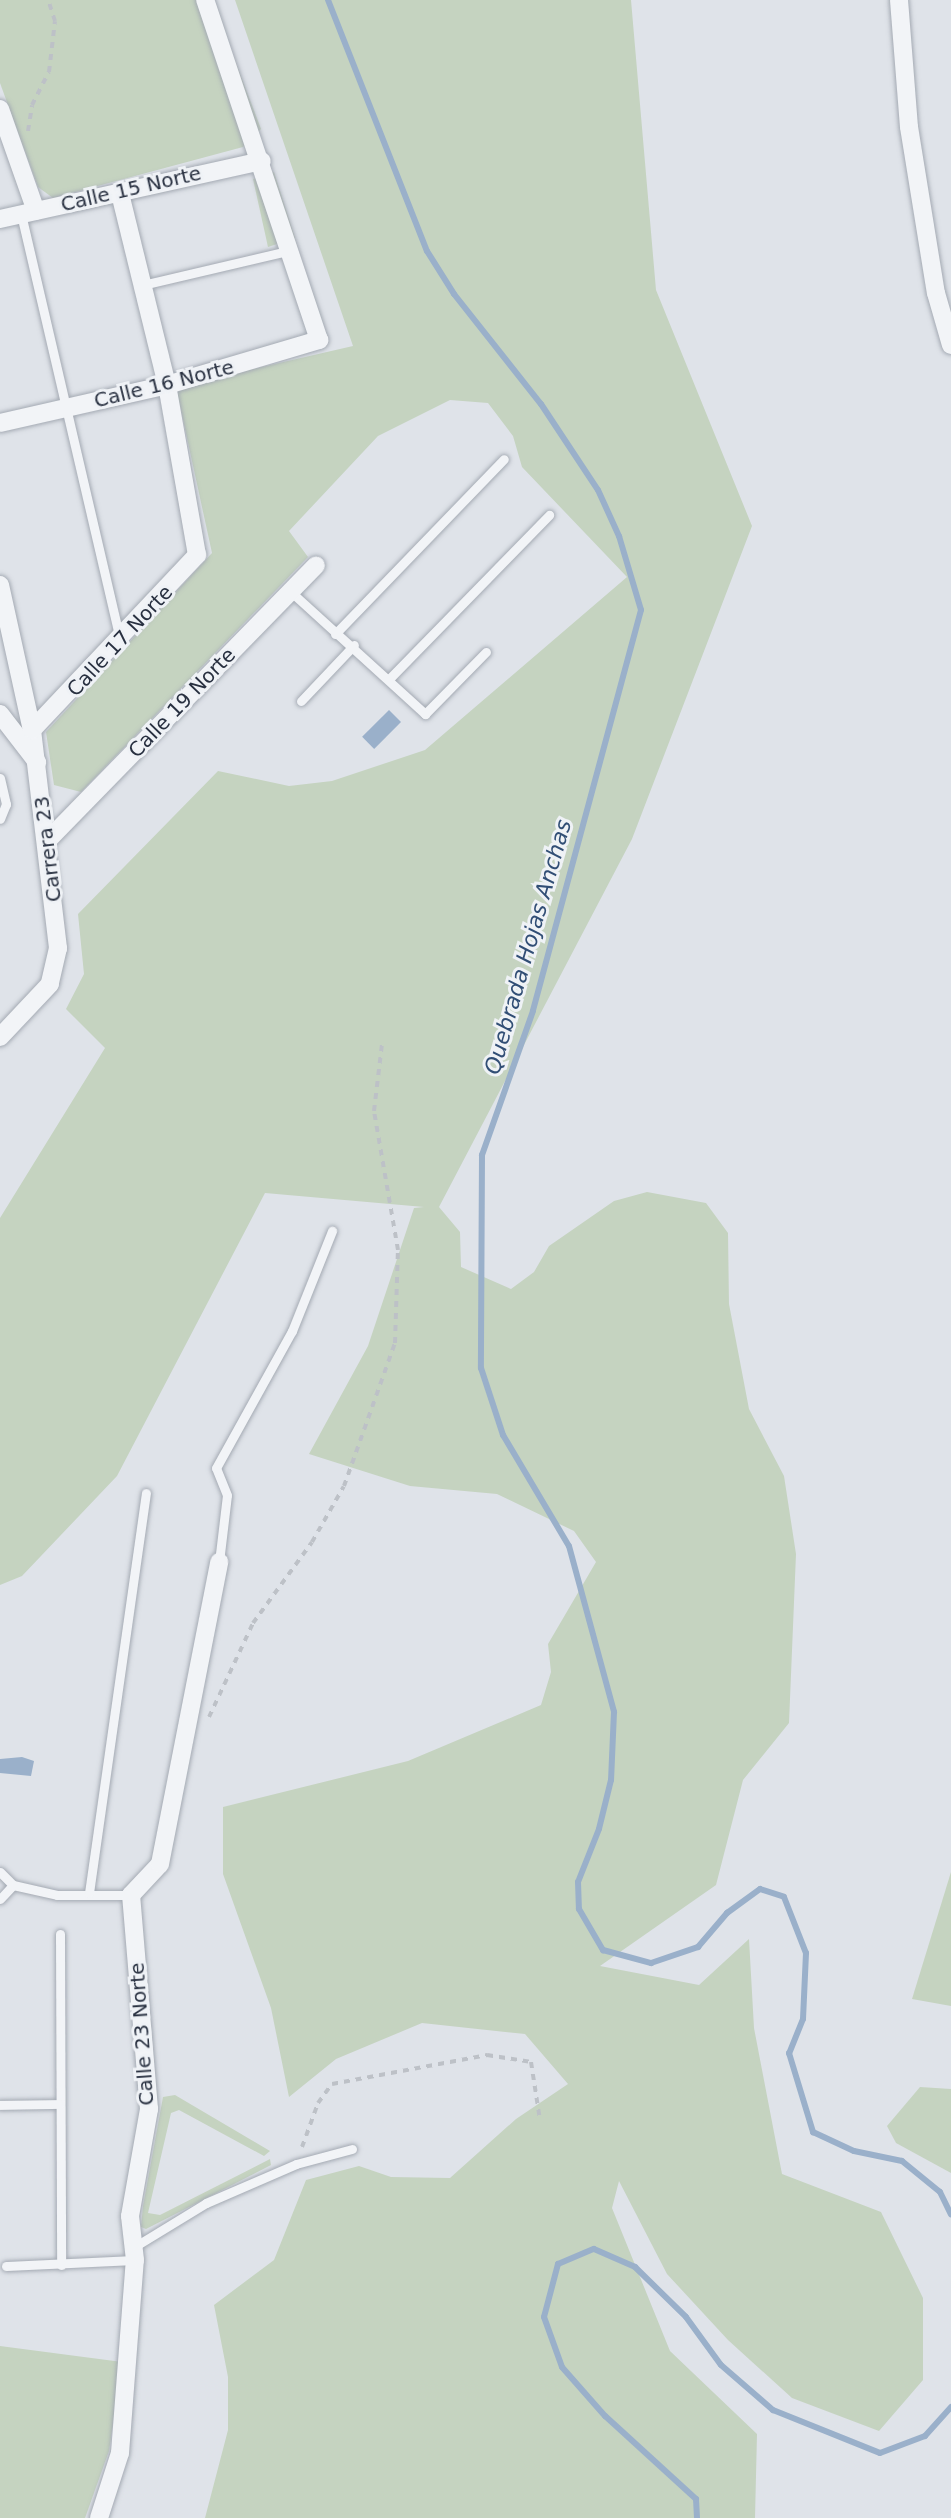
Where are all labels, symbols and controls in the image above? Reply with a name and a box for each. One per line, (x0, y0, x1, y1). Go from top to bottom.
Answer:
street label: Calle 15 Norte (58, 161, 204, 217)
street label: Calle 16 Norte (92, 355, 236, 413)
street label: Calle 17 Norte (62, 580, 178, 702)
street label: Calle 19 Norte (124, 643, 240, 763)
street label: Carrera 23 (30, 795, 66, 903)
water label: Quebrada Hojas Anchas (479, 817, 577, 1077)
street label: Calle 23 Norte (125, 1962, 159, 2106)

